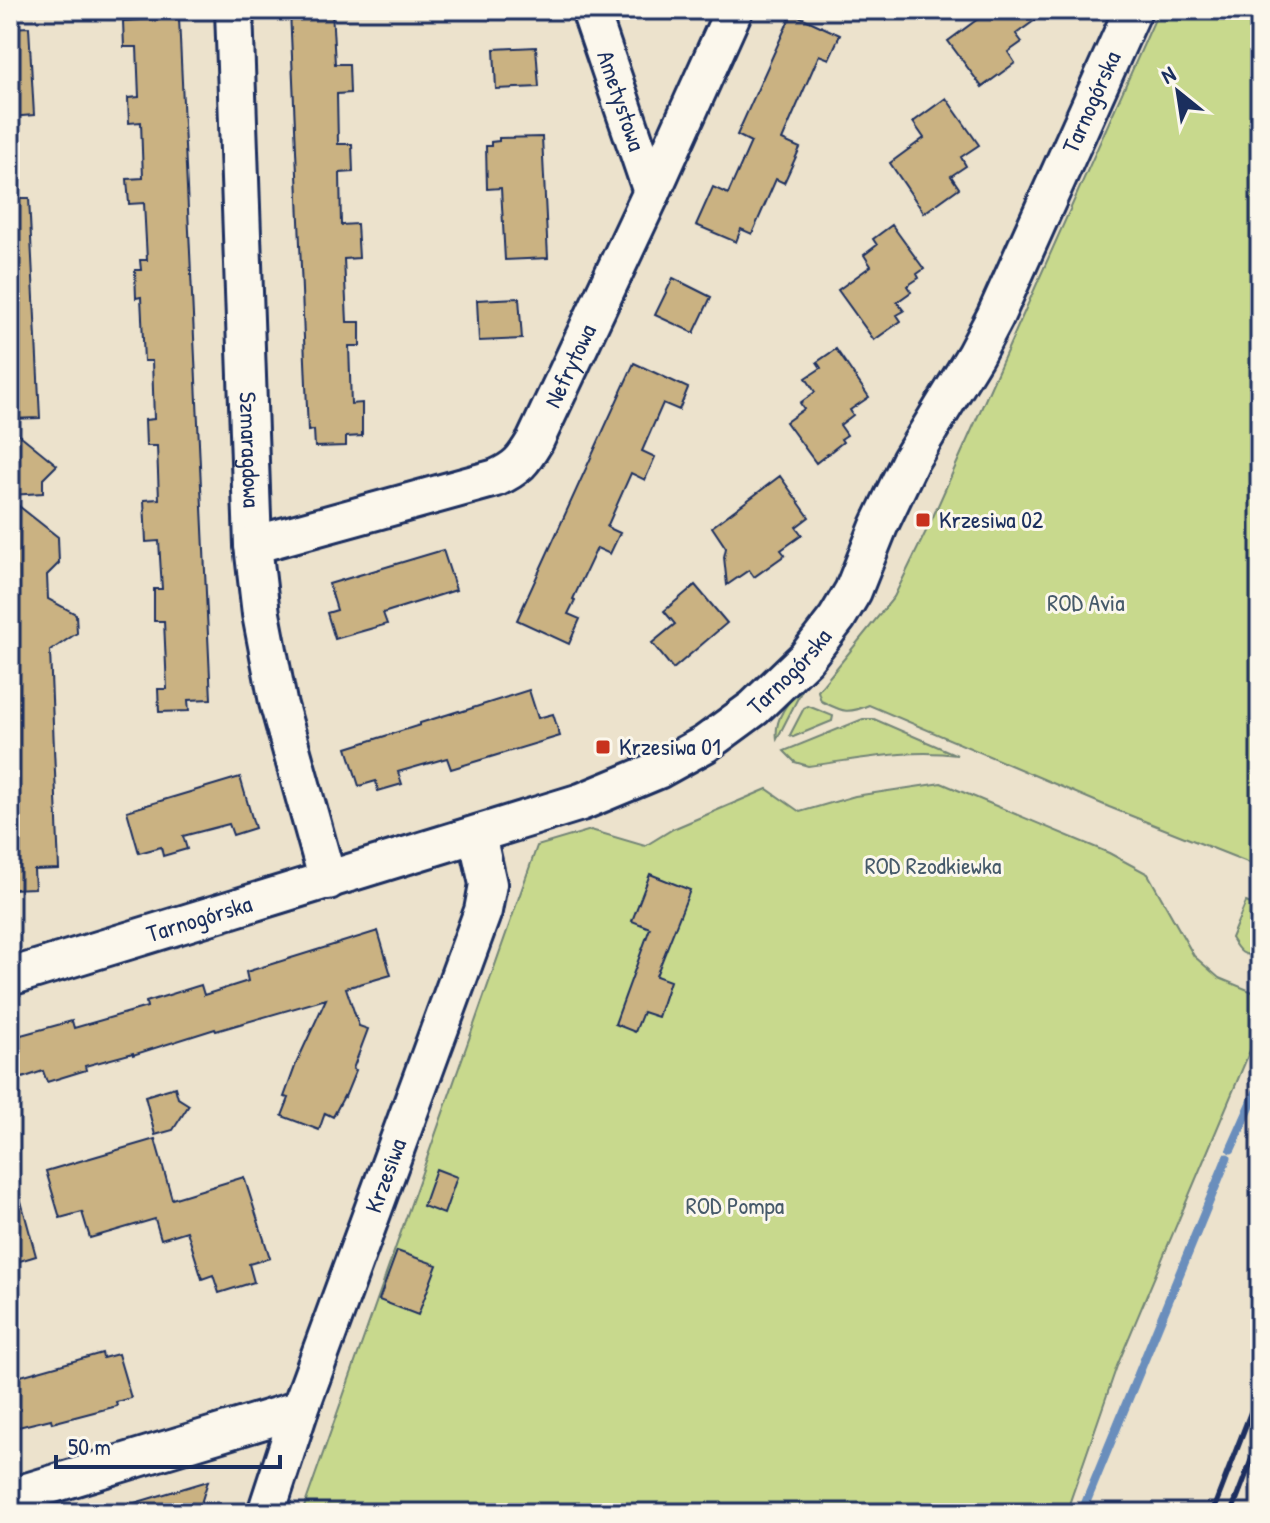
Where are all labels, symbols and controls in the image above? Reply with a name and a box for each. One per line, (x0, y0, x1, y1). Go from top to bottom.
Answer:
street label: Ametystowa (590, 46, 654, 155)
street label: Tarnogórska (1054, 46, 1128, 158)
north arrow (1138, 52, 1218, 132)
text: N (1155, 59, 1181, 91)
street label: Nefrytowa (536, 318, 603, 413)
street label: Szmaragdowa (233, 391, 269, 508)
place label: Krzesiwa 02 (939, 503, 1043, 535)
marker: Krzesiwa 02 (914, 511, 932, 529)
park label: ROD Avia (1047, 586, 1125, 618)
street label: Tarnogórska (740, 621, 838, 721)
place label: Krzesiwa 01 (619, 730, 721, 762)
marker: Krzesiwa 01 (594, 738, 612, 756)
park label: ROD Rzodkiewka (865, 849, 1001, 881)
street label: Tarnogórska (142, 887, 256, 949)
street label: Krzesiwa (357, 1134, 413, 1217)
park label: ROD Pompa (686, 1189, 784, 1221)
scale bar (56, 1419, 280, 1469)
text: 50 m (68, 1430, 111, 1462)

